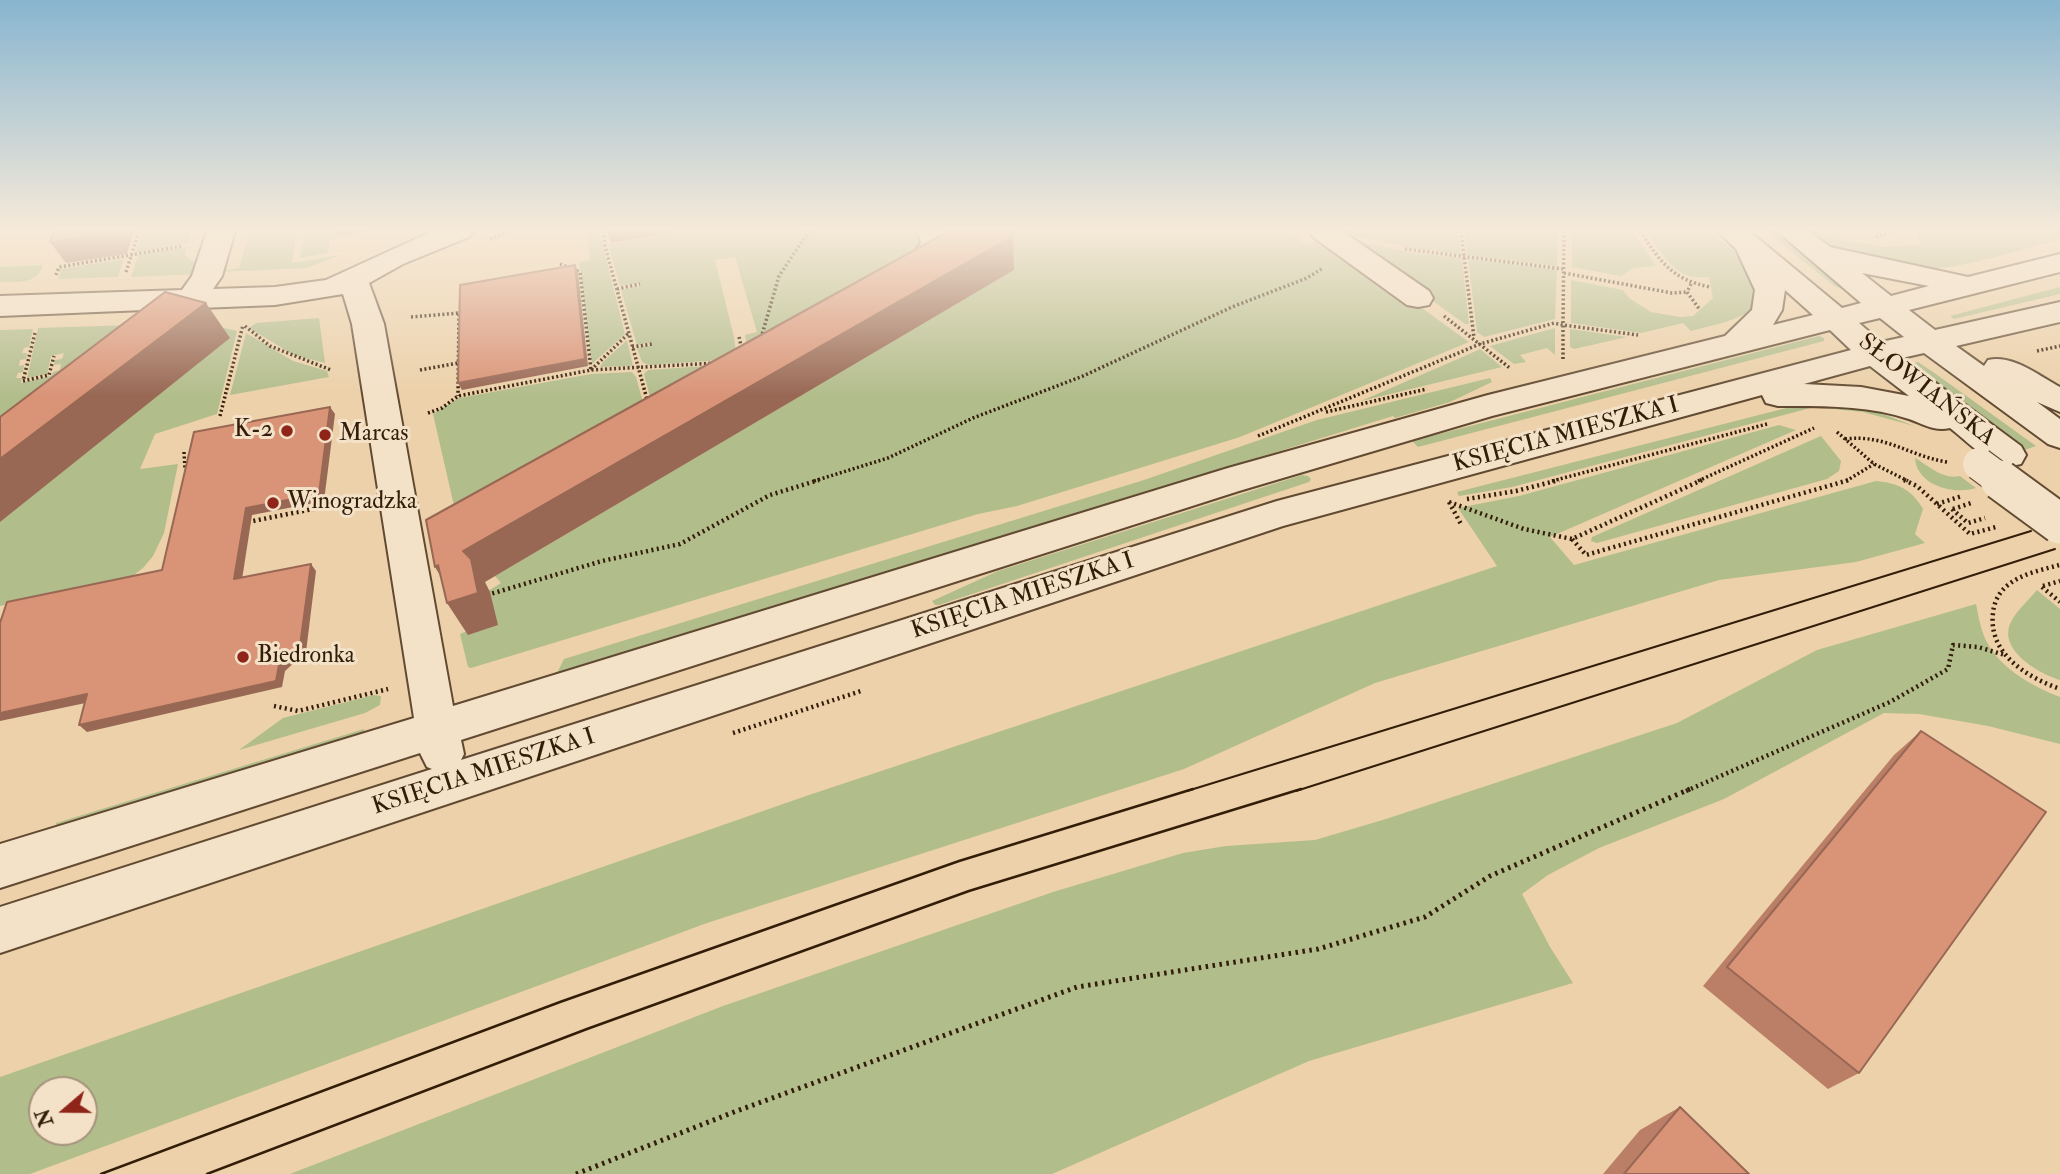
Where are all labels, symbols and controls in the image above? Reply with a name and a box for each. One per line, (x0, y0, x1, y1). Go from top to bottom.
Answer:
street label: SŁOWIAŃSKA (1852, 329, 2000, 453)
street label: KSIĘCIA MIESZKA I (1450, 392, 1682, 480)
place label: K-2 (234, 417, 273, 445)
place label: Marcas (339, 421, 409, 449)
marker: K-2 (279, 423, 295, 439)
marker: Marcas (317, 427, 333, 443)
place label: Winogradzka (287, 489, 417, 517)
marker: Winogradzka (265, 495, 281, 511)
street label: KSIĘCIA MIESZKA I (908, 547, 1138, 647)
place label: Biedronka (257, 643, 355, 671)
marker: Biedronka (235, 649, 251, 665)
street label: KSIĘCIA MIESZKA I (369, 723, 599, 823)
north arrow (28, 1076, 98, 1146)
text: N (31, 1105, 59, 1130)

